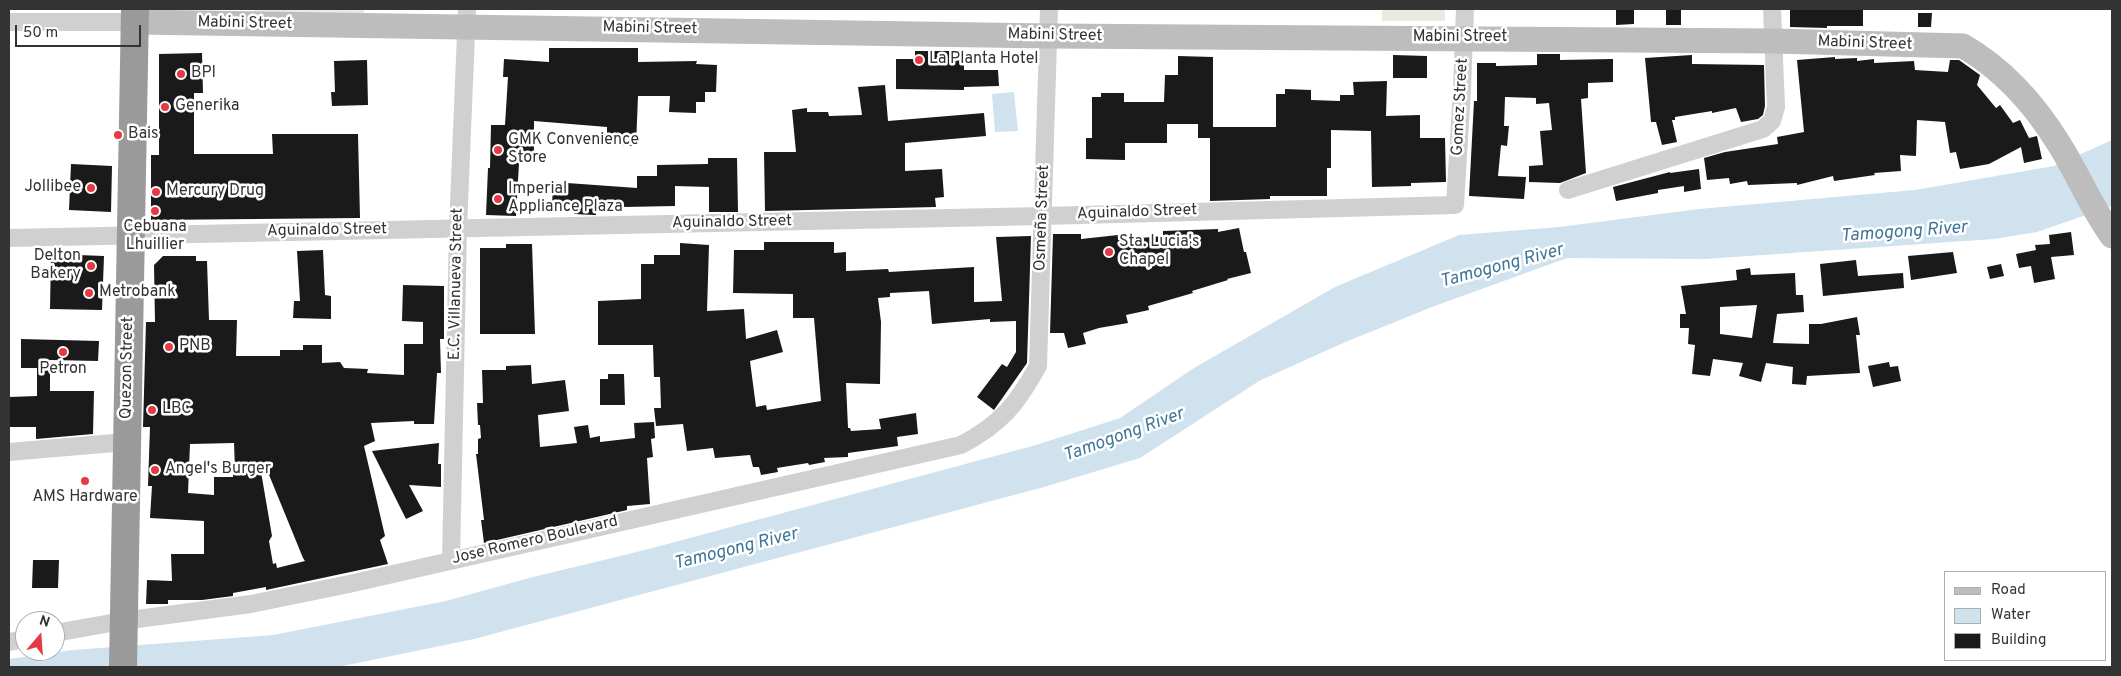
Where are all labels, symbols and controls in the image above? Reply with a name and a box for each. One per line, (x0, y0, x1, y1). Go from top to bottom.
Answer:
street label: Mabini Street (197, 14, 293, 34)
scale bar (18, 15, 144, 47)
street label: Mabini Street (602, 19, 698, 39)
text: 50 m (23, 24, 58, 43)
street label: Mabini Street (1007, 26, 1103, 46)
street label: Mabini Street (1413, 28, 1507, 48)
street label: Mabini Street (1817, 33, 1913, 55)
place label: La Planta Hotel (929, 50, 1039, 70)
marker: La Planta Hotel (913, 54, 925, 66)
street label: Gomez Street (1449, 58, 1473, 156)
place label: BPI (191, 64, 216, 84)
marker: BPI (175, 68, 187, 80)
place label: Generika (175, 97, 240, 117)
marker: Generika (159, 101, 171, 113)
place label: Bais (128, 125, 159, 145)
marker: Bais (112, 129, 124, 141)
place label: GMK Convenience Store (508, 131, 639, 169)
marker: GMK Convenience Store (492, 144, 504, 156)
street label: Osmeña Street (1032, 164, 1054, 272)
place label: Jollibee (24, 178, 81, 198)
place label: Imperial Appliance Plaza (508, 180, 623, 218)
marker: Jollibee (85, 182, 97, 194)
place label: Mercury Drug (166, 182, 264, 202)
marker: Mercury Drug (150, 186, 162, 198)
marker: Imperial Appliance Plaza (492, 193, 504, 205)
street label: Aguinaldo Street (1077, 201, 1197, 225)
marker: Cebuana Lhuillier (149, 205, 161, 217)
street label: E.C. Villanueva Street (446, 208, 468, 360)
street label: Aguinaldo Street (672, 212, 792, 234)
place label: Cebuana Lhuillier (123, 218, 187, 256)
water label: Tamogong River (1840, 218, 1968, 248)
street label: Aguinaldo Street (267, 220, 387, 242)
place label: Sta. Lucia's Chapel (1119, 233, 1199, 271)
water label: Tamogong River (1438, 240, 1566, 294)
marker: Sta. Lucia's Chapel (1103, 246, 1115, 258)
place label: Delton Bakery (30, 247, 81, 285)
marker: Delton Bakery (85, 260, 97, 272)
place label: Metrobank (99, 283, 176, 303)
marker: Metrobank (83, 287, 95, 299)
street label: Quezon Street (118, 317, 138, 419)
place label: PNB (179, 337, 211, 357)
marker: PNB (163, 341, 175, 353)
marker: Petron (57, 346, 69, 358)
place label: Petron (39, 360, 87, 380)
place label: LBC (162, 400, 192, 420)
marker: LBC (146, 404, 158, 416)
water label: Tamogong River (1061, 404, 1187, 468)
place label: Angel's Burger (165, 460, 271, 480)
marker: Angel's Burger (149, 464, 161, 476)
marker: AMS Hardware (79, 475, 91, 487)
place label: AMS Hardware (32, 488, 138, 508)
street label: Jose Romero Boulevard (450, 513, 620, 569)
water label: Tamogong River (672, 524, 800, 576)
legend (1944, 571, 2106, 661)
text: Road (1991, 581, 2026, 600)
text: Water (1991, 606, 2030, 625)
north arrow (15, 611, 65, 661)
text: N (37, 613, 52, 632)
text: Building (1991, 631, 2046, 650)

